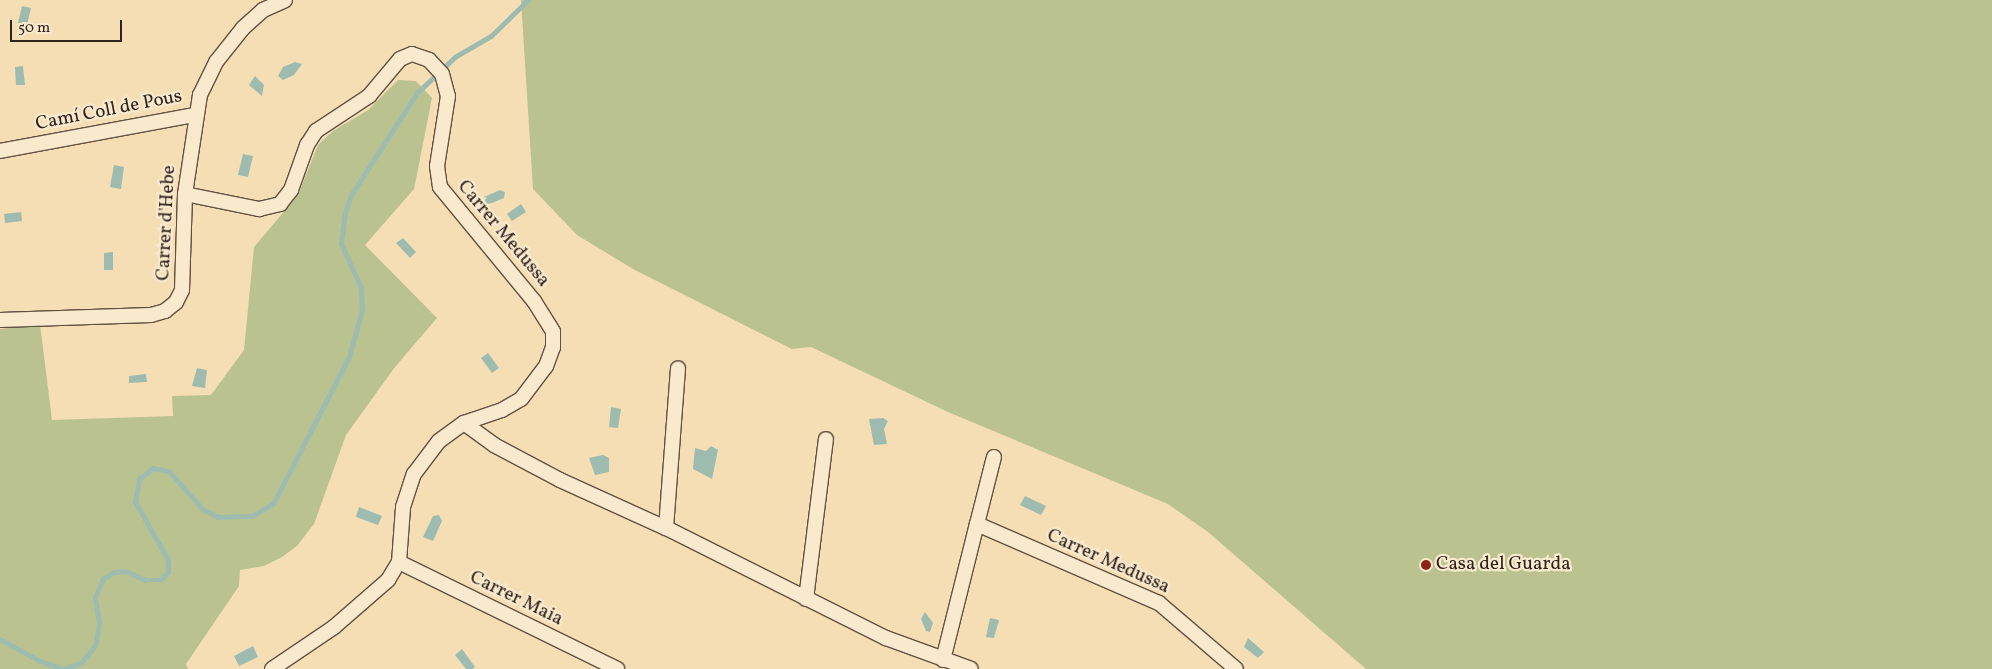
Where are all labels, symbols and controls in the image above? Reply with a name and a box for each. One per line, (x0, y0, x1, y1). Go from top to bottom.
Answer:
scale bar (12, 10, 125, 42)
text: 50 m (18, 18, 50, 39)
street label: Camí Coll de Pous (34, 86, 184, 136)
street label: Carrer d'Hebe (153, 165, 181, 281)
street label: Carrer Medussa (452, 176, 554, 292)
street label: Carrer Medussa (1043, 525, 1173, 599)
place label: Casa del Guarda (1436, 554, 1571, 576)
marker: Casa del Guarda (1420, 559, 1432, 571)
street label: Carrer Maia (466, 567, 566, 631)

